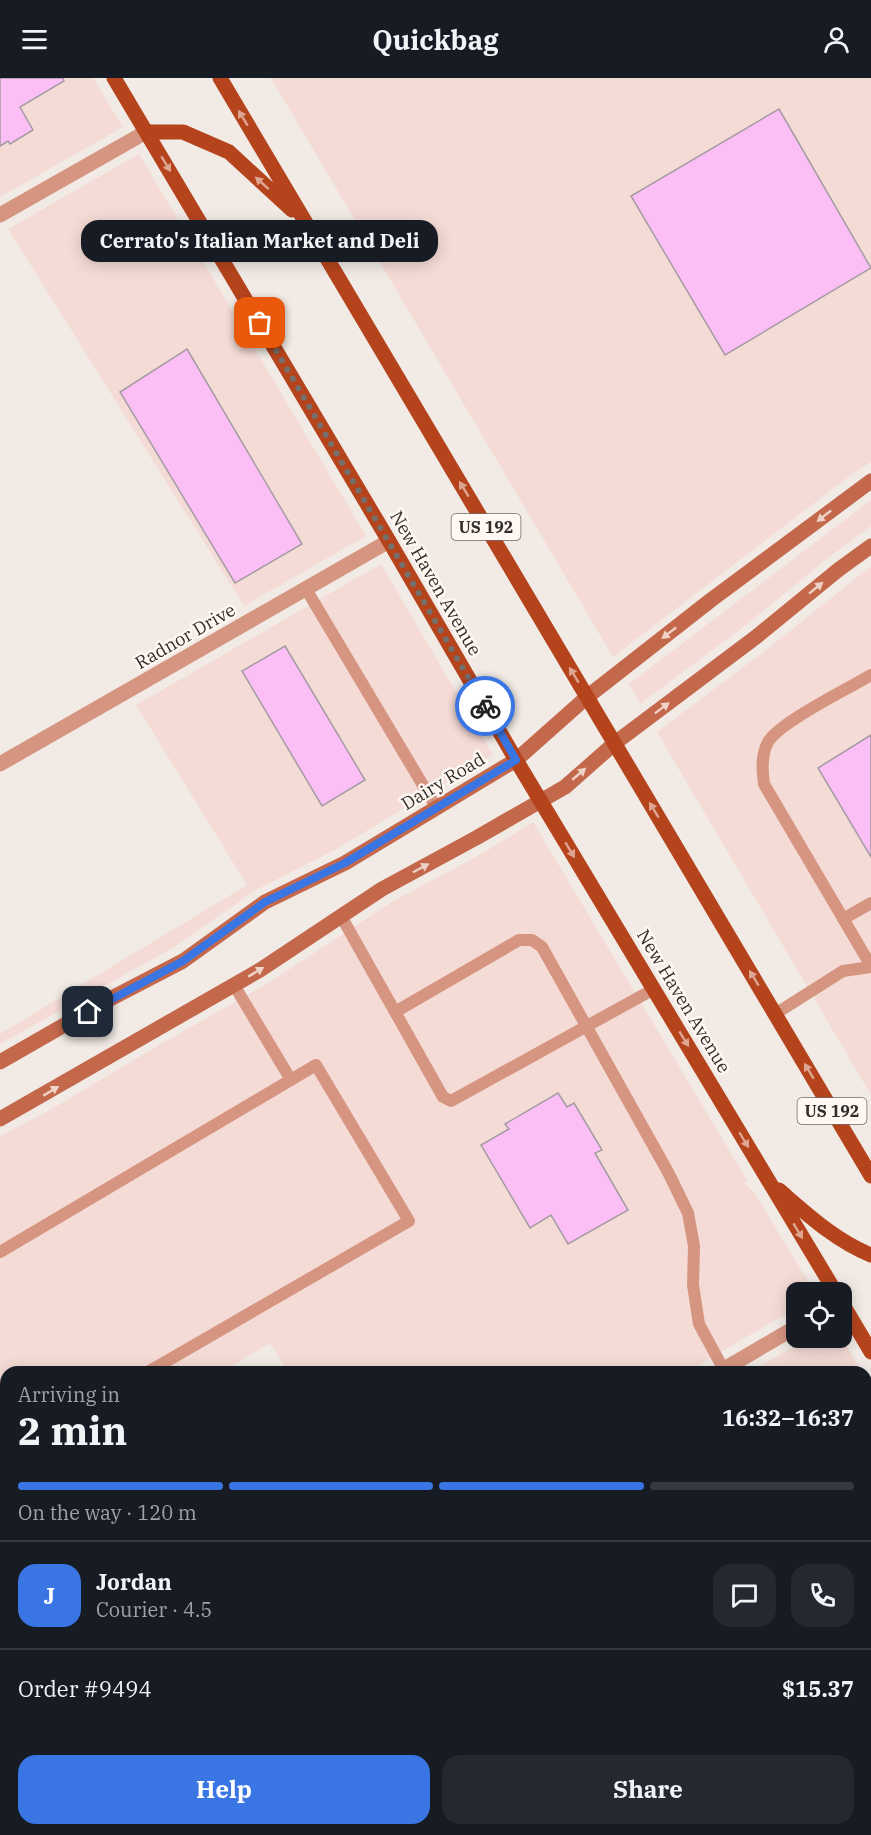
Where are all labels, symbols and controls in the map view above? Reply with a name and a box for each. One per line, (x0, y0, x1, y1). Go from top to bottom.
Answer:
text: Quickbag (372, 22, 499, 57)
icon: menu (18, 23, 51, 56)
icon: person (820, 23, 853, 56)
one-way arrow (238, 110, 249, 126)
one-way arrow (160, 156, 171, 172)
one-way arrow (255, 176, 269, 190)
callout: Cerrato's Italian Market and Deli (82, 221, 439, 263)
text: Cerrato's Italian Market and Deli (100, 227, 419, 254)
pin (234, 297, 285, 348)
icon: bag (243, 306, 276, 339)
one-way arrow (459, 480, 469, 497)
street label: New Haven Avenue (385, 506, 487, 660)
one-way arrow (816, 509, 832, 522)
road number: US 192 (452, 514, 520, 540)
one-way arrow (808, 582, 824, 595)
street label: Radnor Drive (131, 598, 239, 674)
one-way arrow (661, 627, 676, 639)
one-way arrow (569, 667, 580, 683)
courier (455, 676, 515, 736)
icon: bike (469, 690, 502, 723)
one-way arrow (653, 702, 669, 714)
street label: Dairy Road (397, 747, 489, 815)
one-way arrow (571, 768, 586, 781)
one-way arrow (649, 802, 660, 818)
one-way arrow (565, 842, 575, 859)
one-way arrow (413, 863, 430, 873)
street label: New Haven Avenue (632, 925, 736, 1077)
one-way arrow (248, 966, 264, 977)
one-way arrow (748, 970, 759, 986)
pin (62, 986, 113, 1037)
icon: home (71, 995, 104, 1028)
one-way arrow (678, 1031, 689, 1047)
one-way arrow (803, 1063, 814, 1079)
one-way arrow (43, 1085, 59, 1096)
road number: US 192 (798, 1098, 866, 1124)
one-way arrow (738, 1132, 749, 1148)
one-way arrow (793, 1223, 804, 1239)
map controls (786, 1282, 852, 1348)
button: locate (786, 1282, 852, 1348)
text: Arriving in (18, 1381, 120, 1408)
text: 16:32–16:37 (722, 1403, 854, 1432)
text: 2 min (18, 1405, 127, 1456)
text: On the way · 120 m (18, 1499, 197, 1526)
button: chat (713, 1564, 776, 1627)
button: phone (791, 1564, 854, 1627)
text: Jordan (96, 1567, 172, 1596)
text: J (44, 1581, 55, 1610)
text: Courier · 4.5 (96, 1596, 212, 1623)
text: Order #9494 (18, 1674, 152, 1703)
text: $15.37 (782, 1674, 854, 1703)
button: Help (18, 1755, 430, 1824)
button: Share (442, 1755, 854, 1824)

